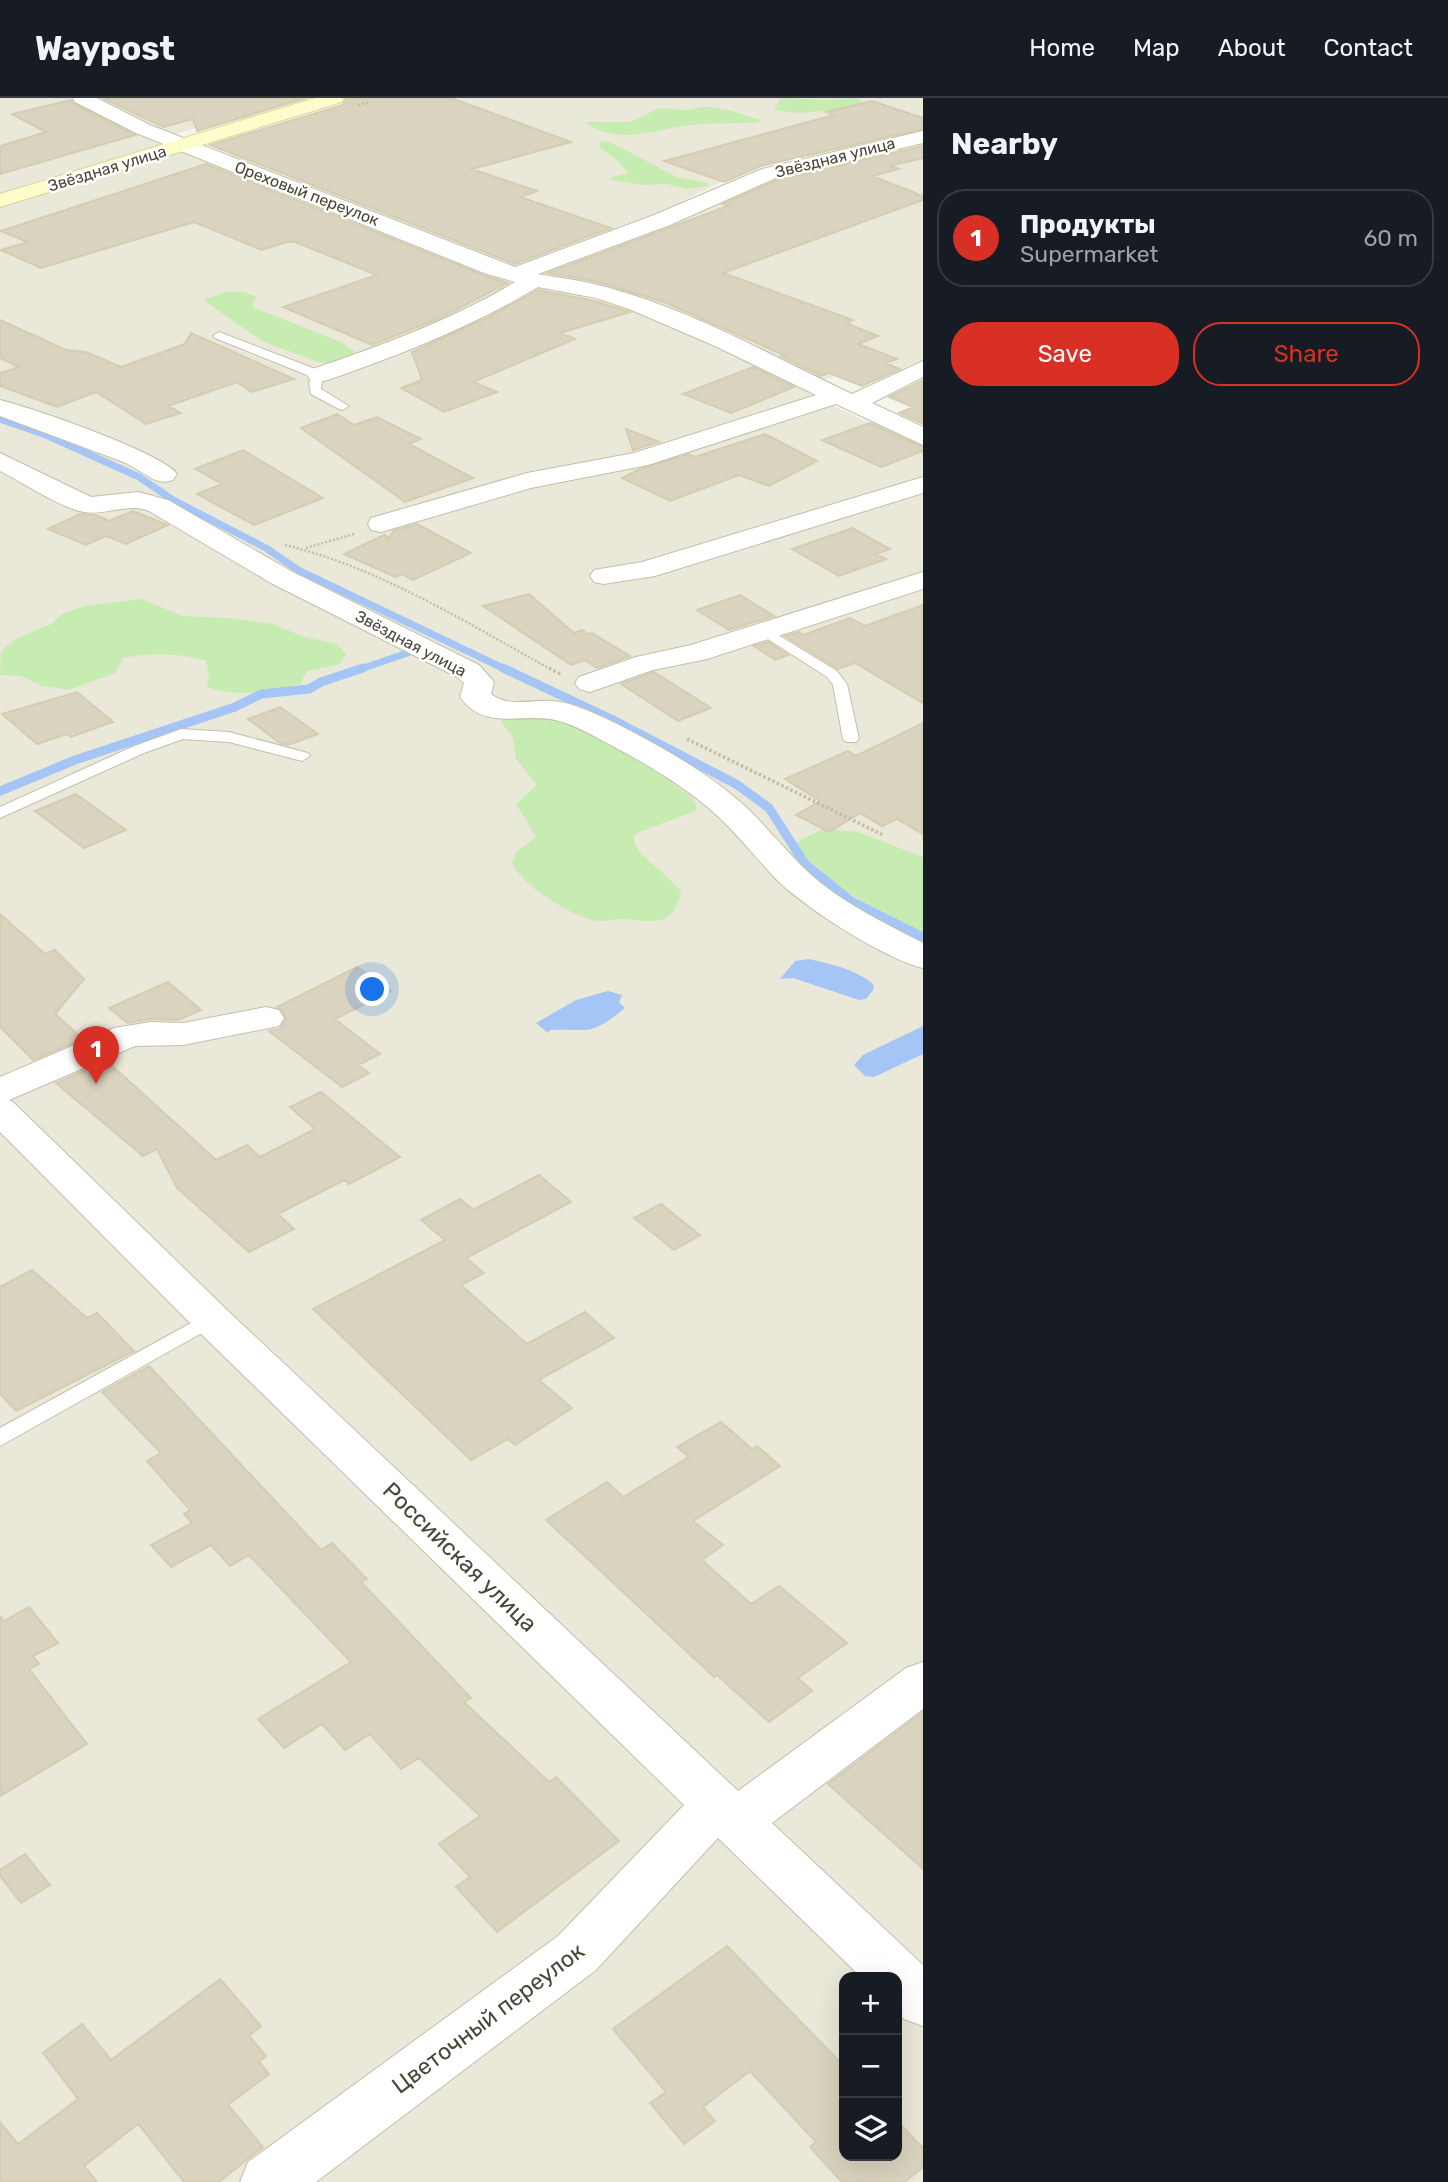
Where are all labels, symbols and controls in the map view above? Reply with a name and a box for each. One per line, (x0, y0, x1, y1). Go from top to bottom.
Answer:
text: Waypost (35, 29, 175, 68)
text: Home (1029, 34, 1095, 62)
text: Map (1133, 34, 1180, 62)
text: About (1218, 34, 1286, 62)
text: Contact (1324, 34, 1413, 62)
text: Nearby (951, 126, 1058, 162)
street label: Звёздная улица (773, 133, 897, 182)
street label: Звёздная улица (46, 141, 169, 196)
street label: Ореховый переулок (232, 157, 382, 230)
text: Продукты (1020, 209, 1156, 240)
text: 1 (970, 224, 982, 252)
text: 60 m (1363, 224, 1418, 252)
text: Supermarket (1020, 240, 1158, 268)
button: Save (951, 322, 1179, 386)
button: Share (1193, 322, 1420, 386)
street label: Звёздная улица (352, 606, 469, 681)
your location (355, 972, 389, 1006)
pin: 1 (73, 1026, 119, 1084)
street label: Российская улица (377, 1476, 543, 1638)
street label: Цветочный переулок (386, 1937, 590, 2099)
map controls (839, 1972, 902, 2161)
button: + (839, 1972, 902, 2035)
button: − (839, 2035, 902, 2098)
button: layers (839, 2098, 902, 2161)

